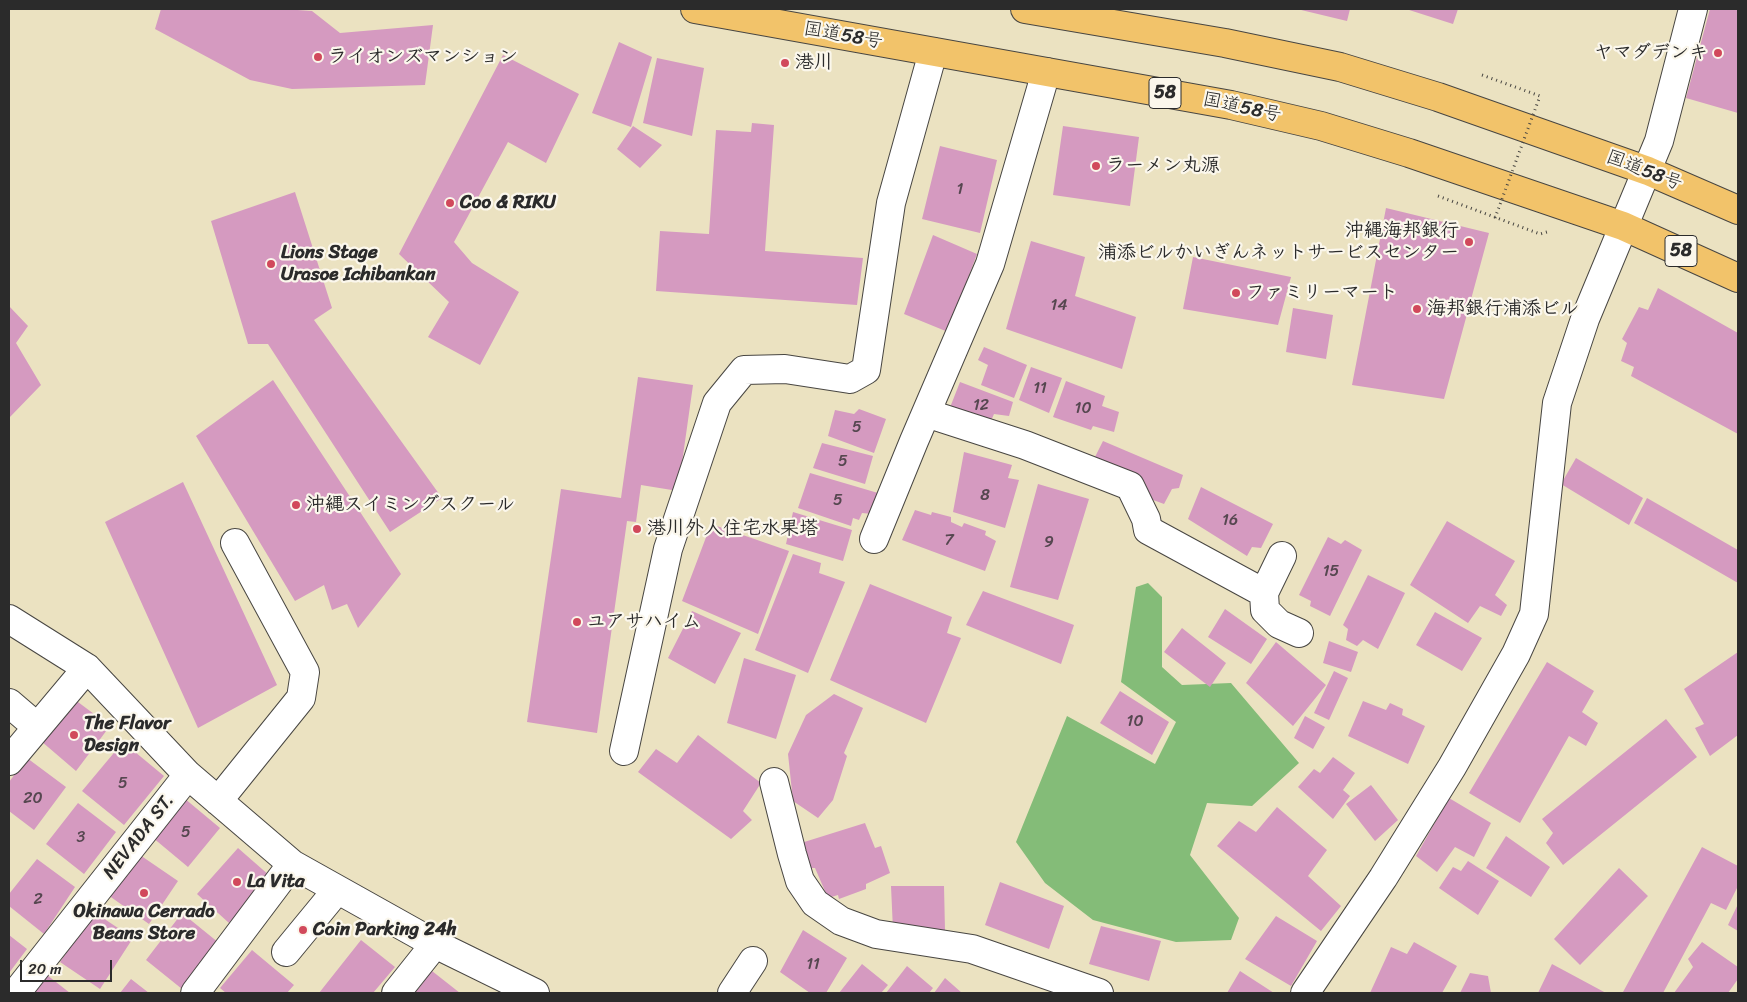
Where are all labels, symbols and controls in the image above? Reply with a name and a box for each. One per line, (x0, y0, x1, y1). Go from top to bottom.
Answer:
street label: 国道58号 (802, 18, 884, 54)
place label: ヤマダデンキ (1594, 42, 1708, 64)
place label: ライオンズマンション (328, 46, 518, 68)
marker: ヤマダデンキ (1712, 47, 1724, 59)
marker: ライオンズマンション (312, 51, 324, 63)
place label: 港川 (795, 52, 833, 74)
marker: 港川 (779, 57, 791, 69)
road number: 58 (1149, 78, 1181, 109)
street label: 国道58号 (1200, 89, 1284, 127)
street label: 国道58号 (1603, 146, 1685, 196)
place label: ラーメン丸源 (1106, 155, 1220, 177)
marker: ラーメン丸源 (1090, 160, 1102, 172)
house number: 1 (957, 180, 963, 200)
place label: Coo & RIKU (460, 192, 556, 214)
marker: Coo & RIKU (444, 197, 456, 209)
place label: 沖縄海邦銀行 浦添ビルかいぎんネットサービスセンター (1098, 220, 1459, 264)
marker: 沖縄海邦銀行 浦添ビルかいぎんネットサービスセンター (1463, 236, 1475, 248)
road number: 58 (1665, 236, 1697, 266)
place label: Lions Stage Urasoe Ichibankan (281, 242, 435, 286)
marker: Lions Stage Urasoe Ichibankan (265, 258, 277, 270)
place label: ファミリーマート (1246, 282, 1398, 304)
marker: ファミリーマート (1230, 287, 1242, 299)
house number: 14 (1051, 296, 1067, 316)
place label: 海邦銀行浦添ビル (1427, 298, 1579, 320)
marker: 海邦銀行浦添ビル (1411, 303, 1423, 315)
house number: 11 (1033, 379, 1047, 399)
house number: 12 (973, 396, 989, 416)
house number: 10 (1075, 399, 1091, 419)
house number: 5 (852, 418, 862, 438)
house number: 5 (838, 452, 848, 472)
house number: 8 (980, 486, 990, 506)
house number: 5 (833, 491, 843, 511)
place label: 沖縄スイミングスクール (306, 494, 515, 516)
marker: 沖縄スイミングスクール (290, 499, 302, 511)
house number: 16 (1222, 511, 1238, 531)
place label: 港川外人住宅水果塔 (647, 518, 818, 540)
marker: 港川外人住宅水果塔 (631, 523, 643, 535)
house number: 7 (944, 531, 954, 551)
house number: 9 (1044, 533, 1054, 553)
house number: 15 (1323, 562, 1339, 582)
place label: ユアサハイム (587, 611, 701, 633)
marker: ユアサハイム (571, 616, 583, 628)
house number: 10 (1127, 712, 1143, 732)
place label: The Flavor Design (84, 713, 171, 757)
marker: The Flavor Design (68, 729, 80, 741)
house number: 5 (118, 774, 128, 794)
house number: 20 (23, 789, 43, 809)
street label: NEVADA ST. (99, 790, 179, 884)
house number: 5 (181, 823, 191, 843)
house number: 3 (77, 828, 85, 848)
place label: La Vita (247, 871, 305, 893)
marker: La Vita (231, 876, 243, 888)
marker: Okinawa Cerrado Beans Store (138, 887, 150, 899)
house number: 2 (33, 890, 43, 910)
place label: Okinawa Cerrado Beans Store (73, 901, 215, 945)
place label: Coin Parking 24h (313, 919, 457, 941)
marker: Coin Parking 24h (297, 924, 309, 936)
scale bar (22, 950, 115, 982)
house number: 11 (806, 955, 820, 975)
text: 20 m (28, 956, 62, 982)

